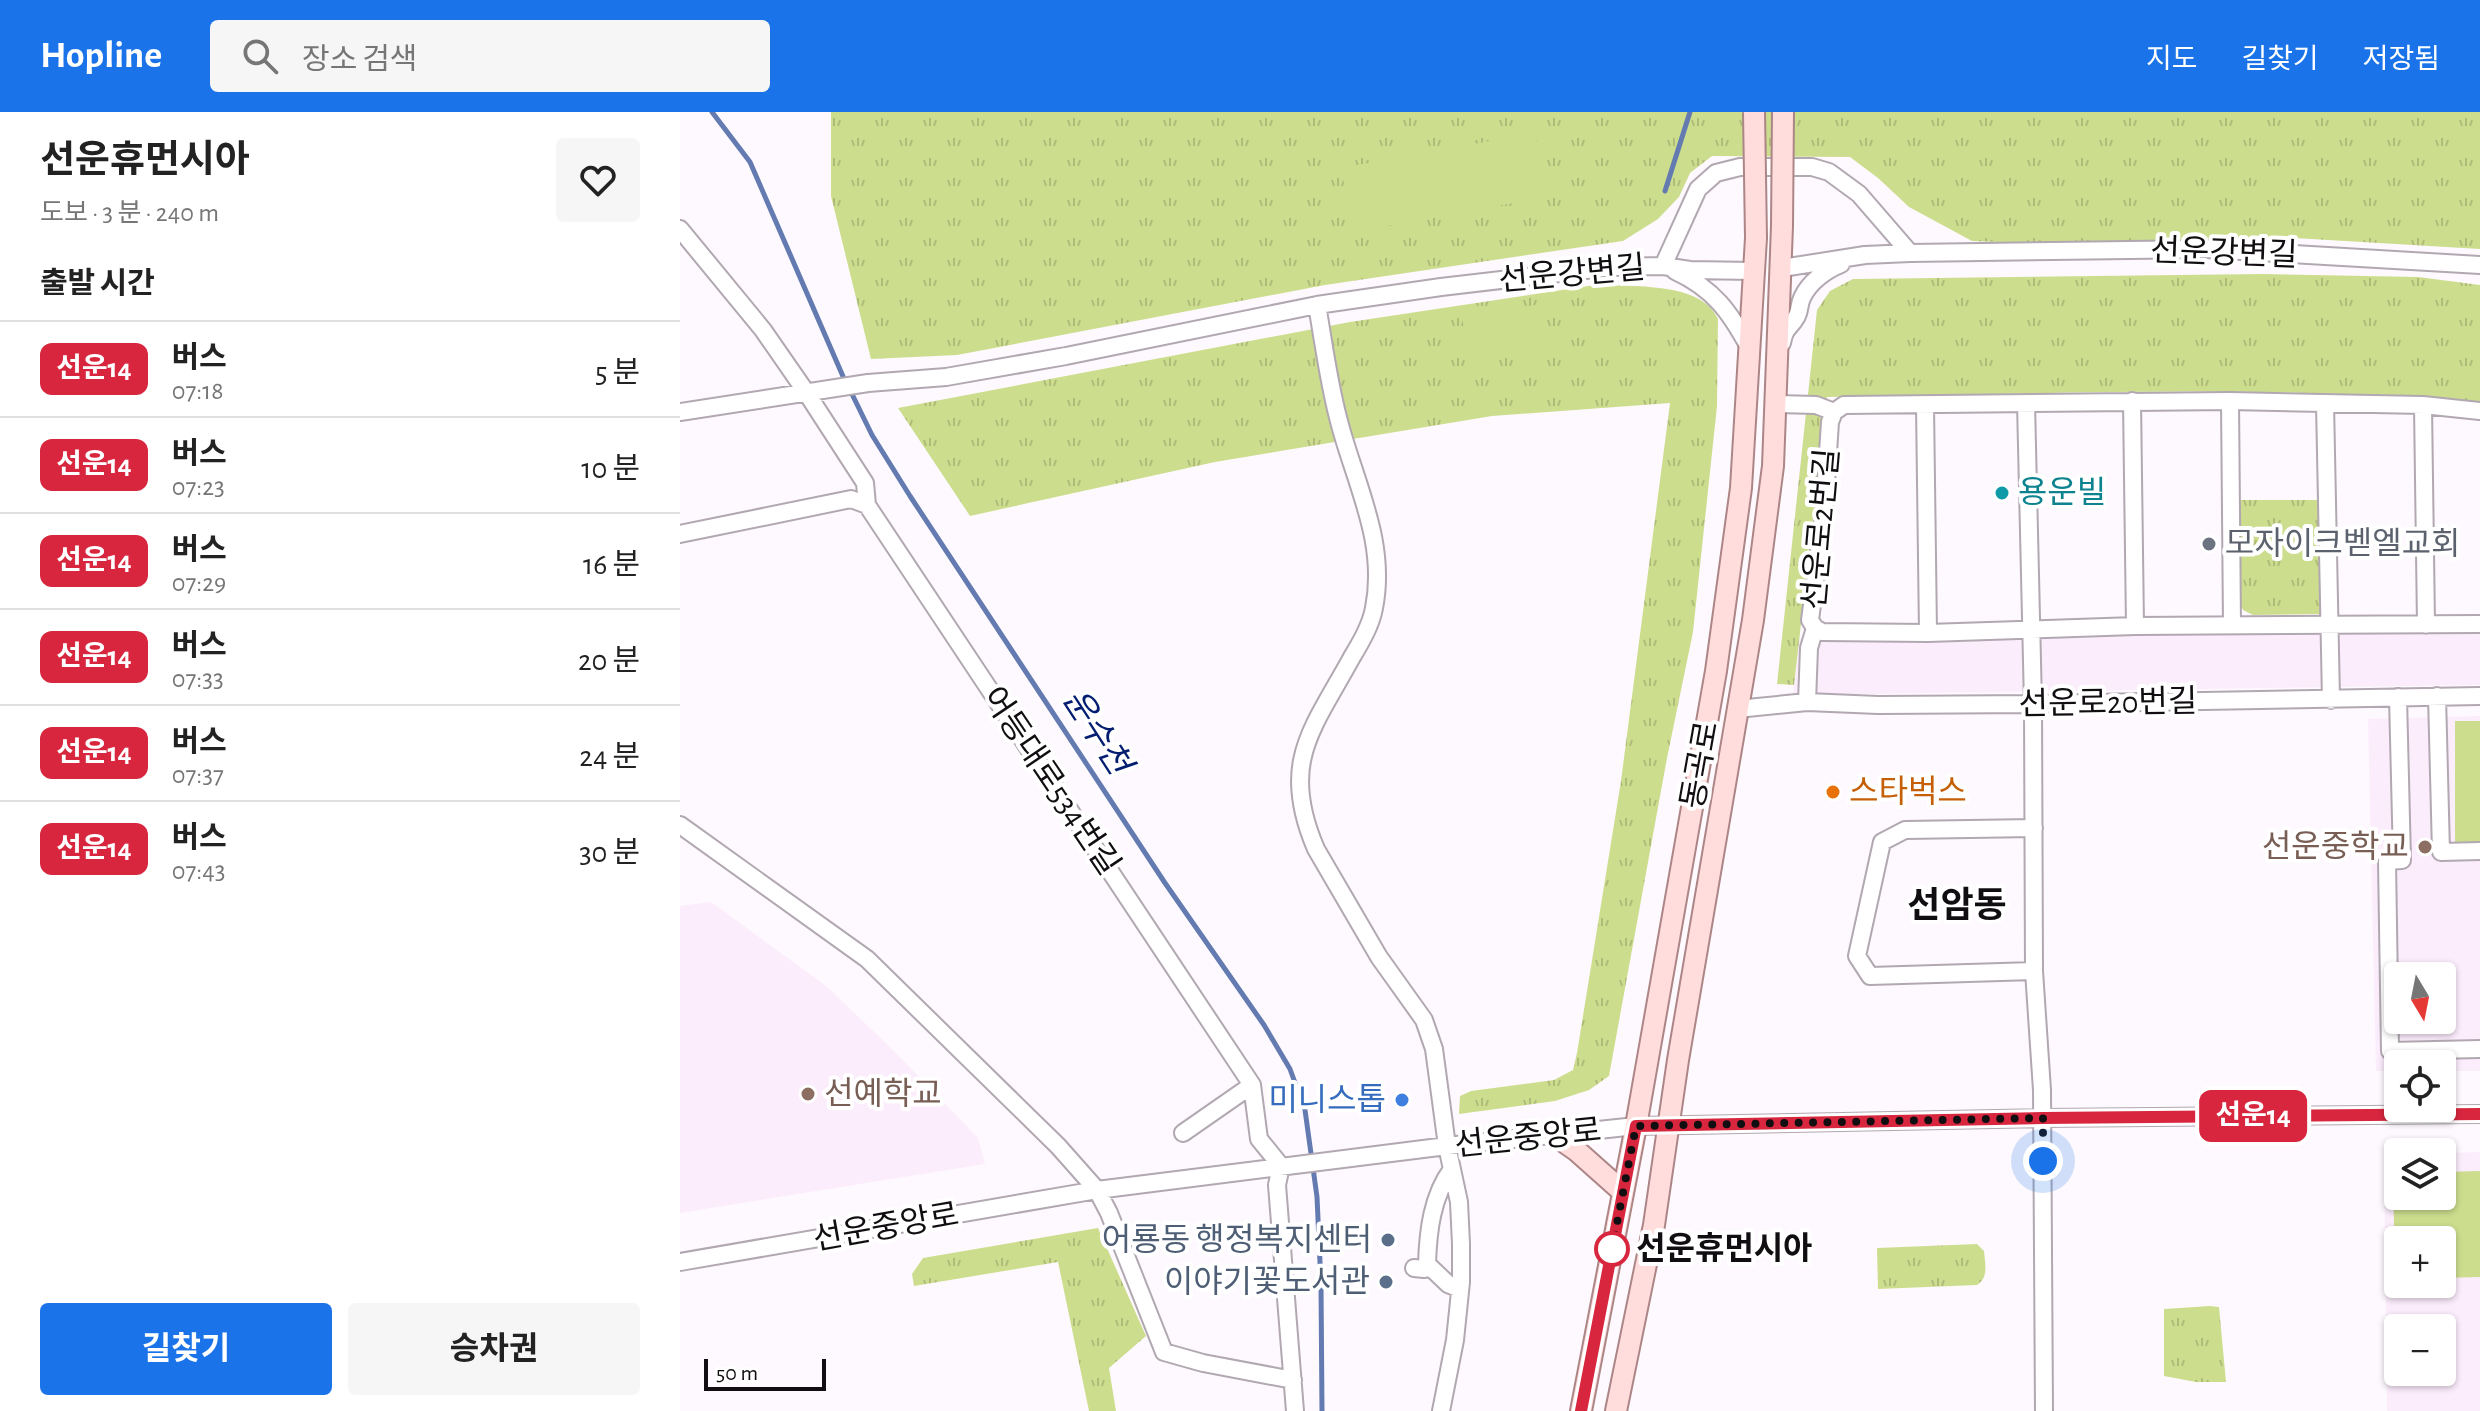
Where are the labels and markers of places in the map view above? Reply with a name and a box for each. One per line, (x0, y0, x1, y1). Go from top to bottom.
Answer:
place label: 용운빌 (2018, 476, 2106, 509)
marker: 용운빌 (1993, 484, 2011, 502)
place label: 모자이크벧엘교회 (2225, 527, 2461, 560)
marker: 모자이크벧엘교회 (2200, 535, 2218, 553)
place label: 스타벅스 (1849, 775, 1967, 808)
marker: 스타벅스 (1824, 783, 1842, 801)
place label: 선운중학교 (2262, 830, 2409, 863)
marker: 선운중학교 (2416, 838, 2434, 856)
place label: 선예학교 (824, 1077, 942, 1110)
place label: 미니스톱 (1268, 1084, 1386, 1116)
marker: 선예학교 (799, 1085, 817, 1103)
marker: 미니스톱 (1393, 1091, 1411, 1109)
place label: 어룡동 행정복지센터 (1102, 1223, 1372, 1256)
marker: 어룡동 행정복지센터 (1379, 1231, 1397, 1249)
marker: 선운휴먼시아 (1595, 1232, 1629, 1266)
place label: 선운휴먼시아 (1636, 1232, 1813, 1265)
place label: 이야기꽃도서관 (1164, 1265, 1370, 1298)
marker: 이야기꽃도서관 (1377, 1273, 1395, 1291)

